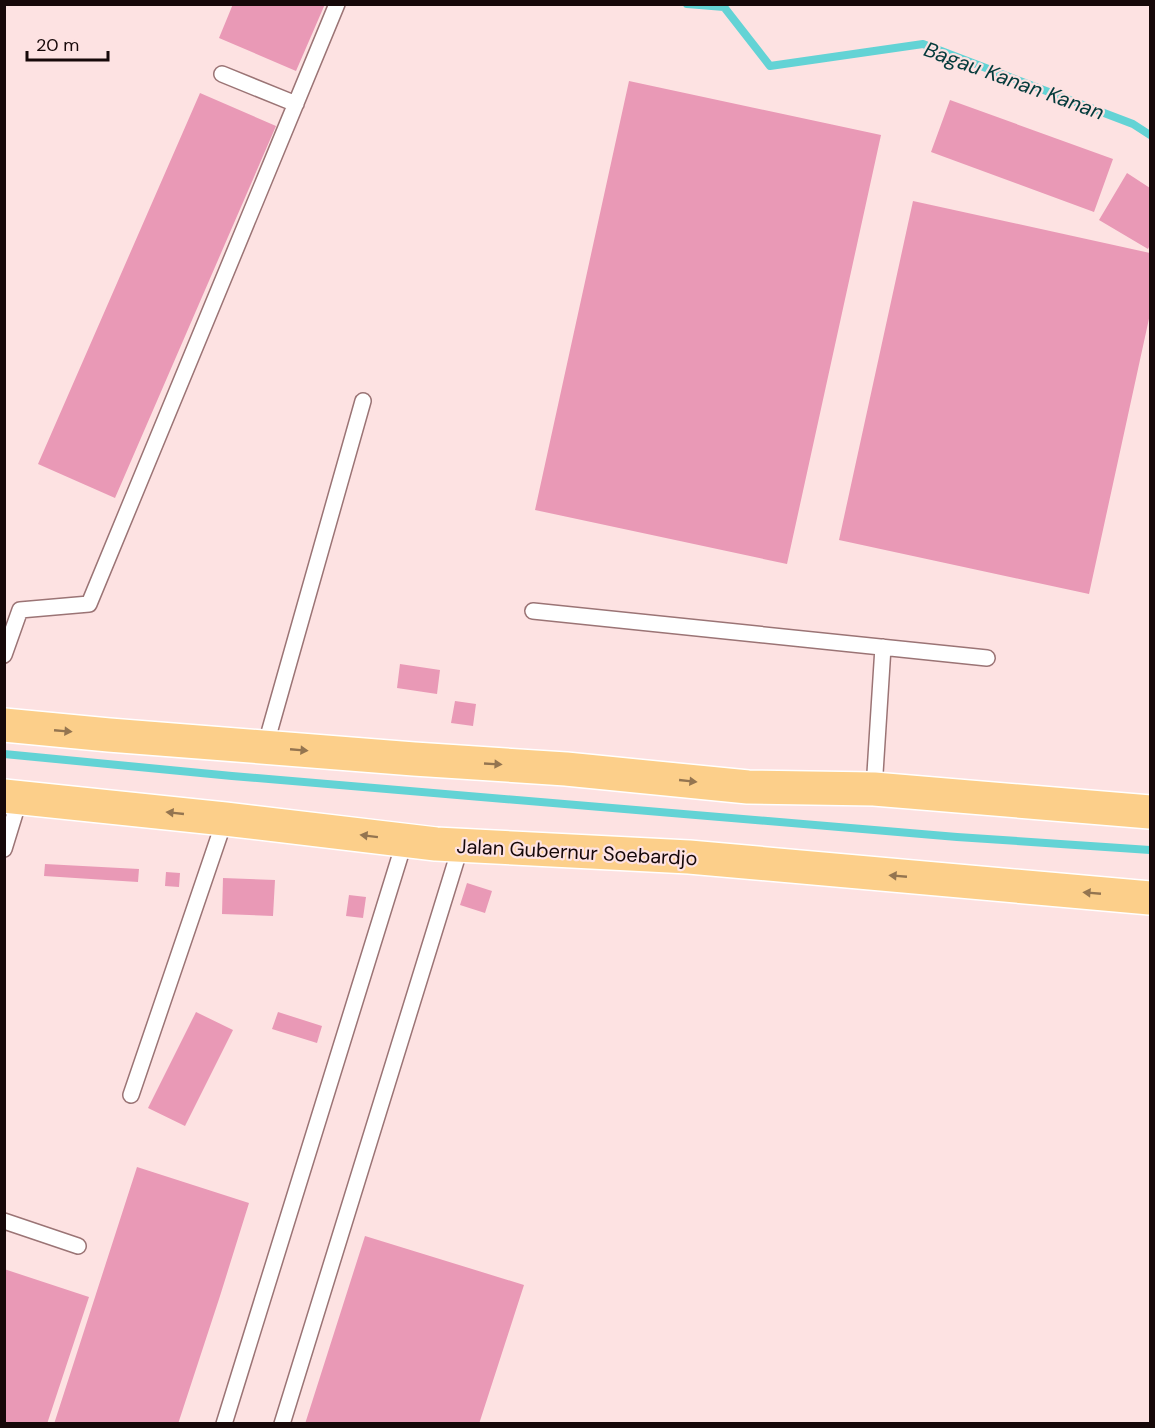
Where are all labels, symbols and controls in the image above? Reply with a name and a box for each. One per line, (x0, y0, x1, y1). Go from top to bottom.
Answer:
scale bar (27, 24, 108, 62)
text: 20 m (36, 33, 79, 57)
water label: Bagau Kanan Kanan (920, 35, 1108, 127)
one-way arrow (53, 726, 72, 736)
one-way arrow (289, 745, 308, 755)
one-way arrow (484, 760, 503, 769)
one-way arrow (678, 776, 697, 786)
one-way arrow (165, 808, 184, 818)
one-way arrow (359, 831, 378, 840)
street label: Jalan Gubernur Soebardjo (456, 833, 698, 871)
one-way arrow (888, 871, 907, 881)
one-way arrow (1083, 888, 1102, 898)

